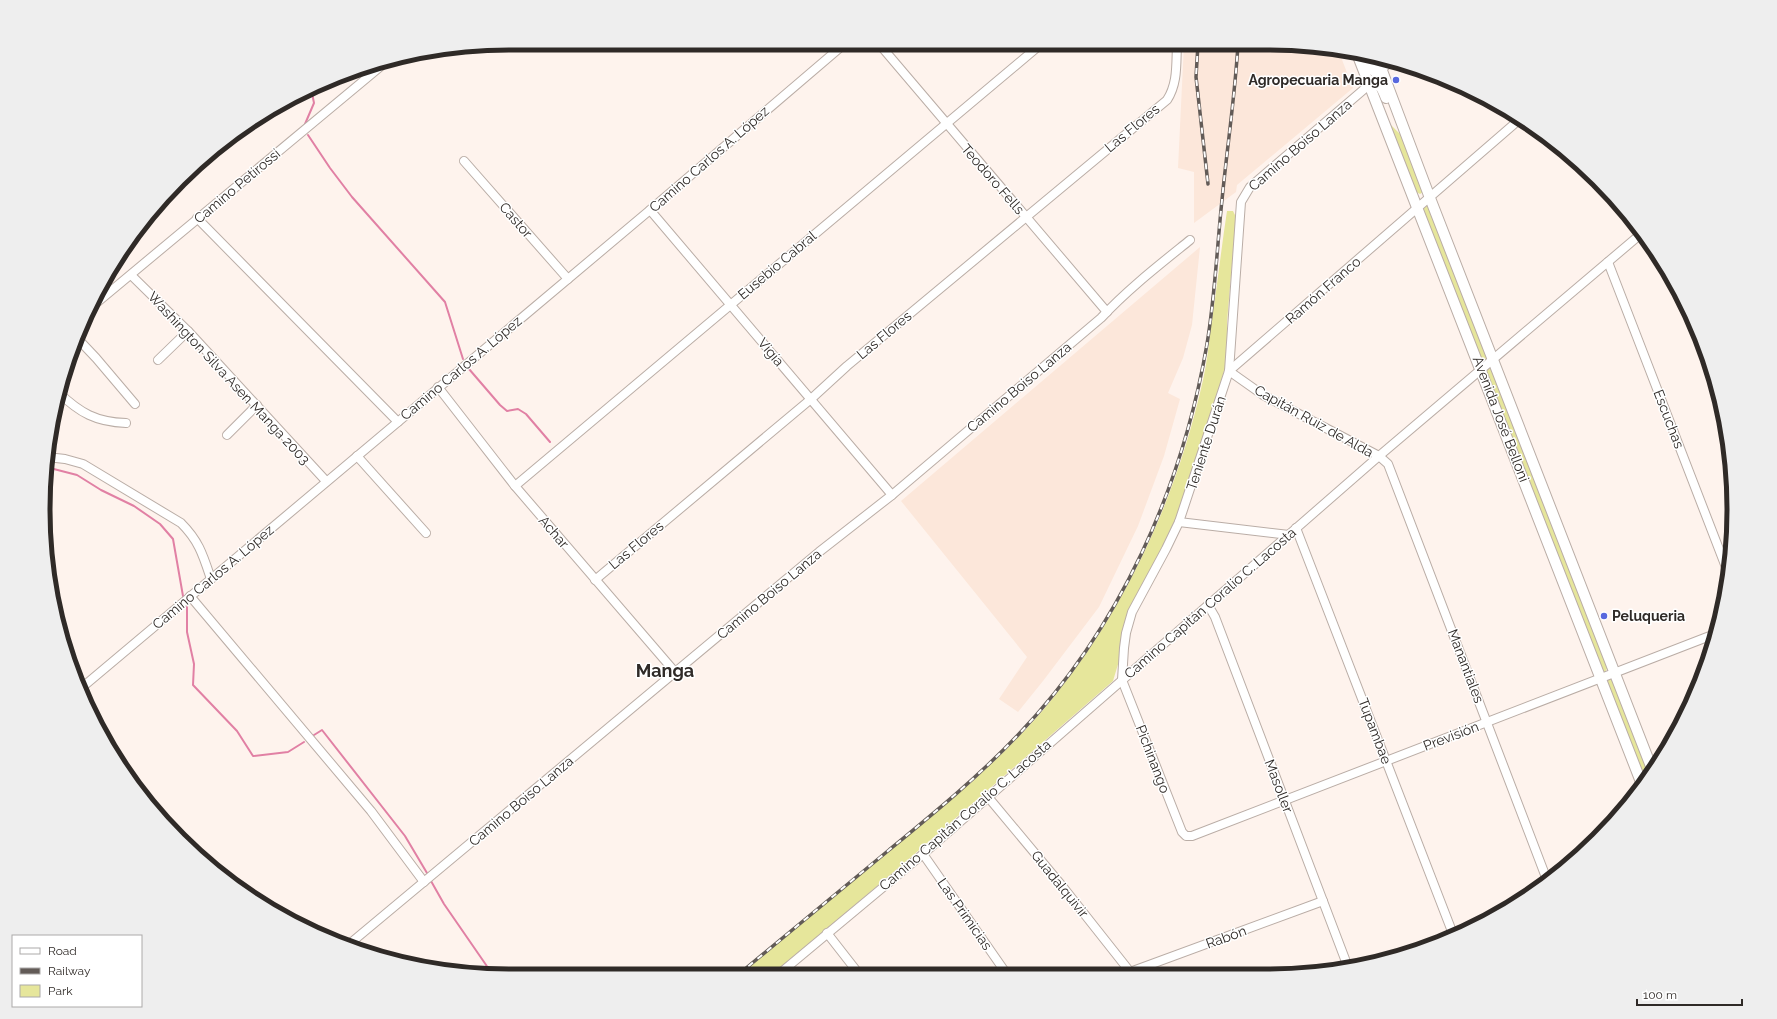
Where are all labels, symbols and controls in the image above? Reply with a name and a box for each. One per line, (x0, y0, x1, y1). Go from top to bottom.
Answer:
place label: Agropecuaria Manga (1248, 72, 1388, 88)
marker: Agropecuaria Manga (1391, 75, 1401, 85)
street label: Camino Boiso Lanza (1245, 96, 1355, 194)
street label: Las Flores (1102, 100, 1163, 155)
street label: Camino Carlos A. López (646, 103, 772, 215)
street label: Teodoro Fells (958, 141, 1028, 217)
street label: Camino Petirossi (191, 145, 283, 227)
street label: Castor (496, 199, 536, 241)
street label: Eusebio Cabral (735, 227, 820, 302)
street label: Ramón Franco (1282, 253, 1364, 327)
street label: Washington Silva Asen Manga 2003 (145, 288, 313, 468)
street label: Las Flores (854, 307, 915, 362)
street label: Camino Carlos A. López (397, 313, 525, 423)
street label: Vigía (755, 335, 787, 369)
street label: Camino Boiso Lanza (964, 339, 1074, 435)
street label: Avenida José Belloni (1470, 354, 1532, 484)
street label: Capitán Ruiz de Alda (1252, 382, 1376, 460)
street label: Escuchas (1651, 387, 1688, 451)
street label: Teniente Durán (1183, 394, 1229, 492)
street label: Achar (536, 513, 572, 552)
street label: Las Flores (606, 517, 667, 572)
street label: Camino Carlos A. López (149, 522, 277, 632)
street label: Camino Capitán Coralio C. Lacosta (1121, 524, 1299, 682)
street label: Camino Boiso Lanza (714, 546, 824, 642)
place label: Peluqueria (1612, 608, 1685, 624)
marker: Peluqueria (1599, 611, 1609, 621)
street label: Manantiales (1445, 627, 1488, 705)
district label: Manga (636, 660, 694, 681)
street label: Tupambae (1355, 696, 1395, 766)
street label: Previsión (1421, 718, 1481, 754)
street label: Pichinango (1133, 723, 1173, 795)
street label: Camino Capitán Coralio C. Lacosta (876, 736, 1054, 894)
street label: Camino Boiso Lanza (466, 753, 576, 849)
street label: Masoller (1262, 757, 1296, 815)
street label: Guadalquivir (1028, 847, 1092, 921)
street label: Las Primicias (934, 875, 996, 953)
street label: Rabón (1204, 922, 1248, 952)
legend (12, 935, 142, 1007)
text: Road (48, 944, 77, 958)
text: Railway (48, 964, 91, 978)
scale bar (1637, 981, 1742, 1007)
text: Park (48, 984, 73, 998)
text: 100 m (1643, 988, 1677, 1002)

